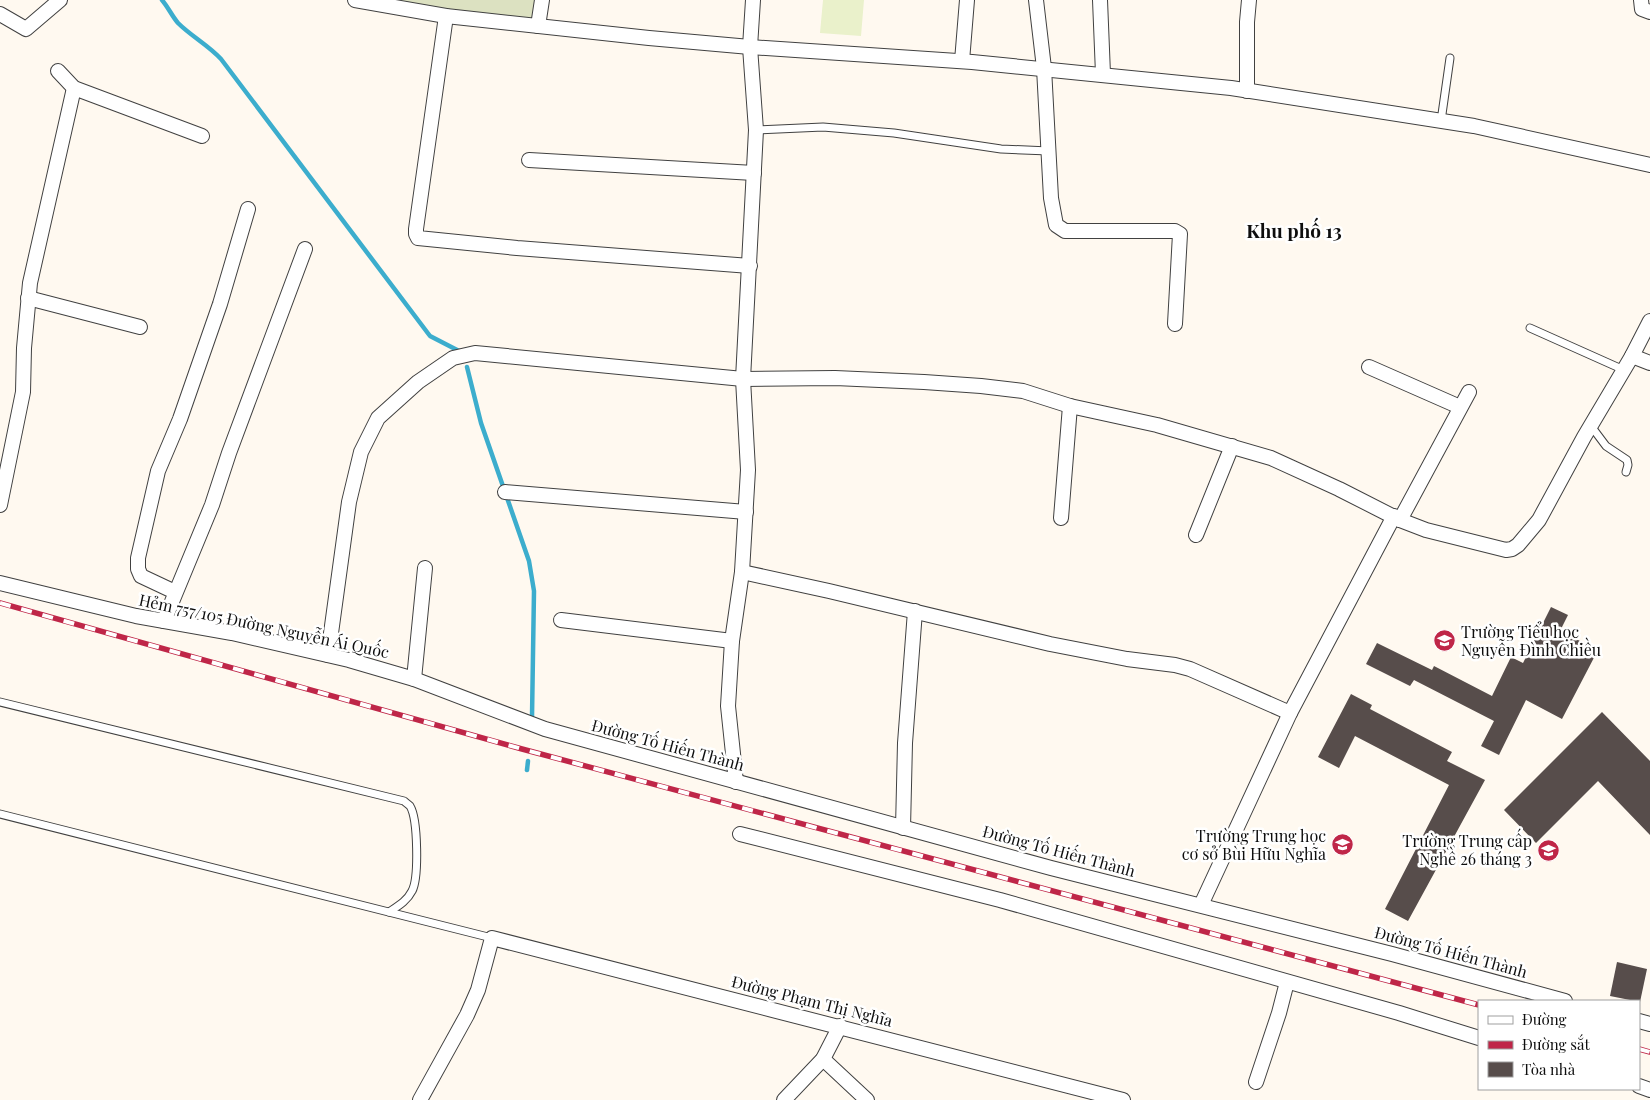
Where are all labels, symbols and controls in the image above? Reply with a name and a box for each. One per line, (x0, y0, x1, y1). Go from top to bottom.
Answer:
district label: Khu phố 13 (1246, 217, 1342, 243)
street label: Hẻm 757/105 Đường Nguyễn Ái Quốc (137, 587, 392, 662)
place label: Trường Tiểu học Nguyễn Đình Chiều (1461, 621, 1601, 660)
school or university icon: Trường Tiểu học Nguyễn Đình Chiều (1433, 629, 1457, 653)
street label: Đường Tố Hiến Thành (589, 712, 748, 775)
street label: Đường Tố Hiến Thành (980, 818, 1139, 881)
place label: Trường Trung học cơ sở Bùi Hữu Nghĩa (1182, 825, 1326, 864)
place label: Trường Trung cấp Nghề 26 tháng 3 (1402, 828, 1532, 869)
school or university icon: Trường Trung học cơ sở Bùi Hữu Nghĩa (1330, 833, 1354, 857)
school or university icon: Trường Trung cấp Nghề 26 tháng 3 (1536, 838, 1560, 862)
street label: Đường Tố Hiến Thành (1372, 919, 1531, 982)
street label: Đường Phạm Thị Nghĩa (729, 970, 895, 1031)
legend (1478, 1000, 1640, 1090)
text: Đường (1522, 1009, 1567, 1029)
text: Đường sắt (1522, 1034, 1590, 1054)
text: Tòa nhà (1522, 1059, 1576, 1079)

